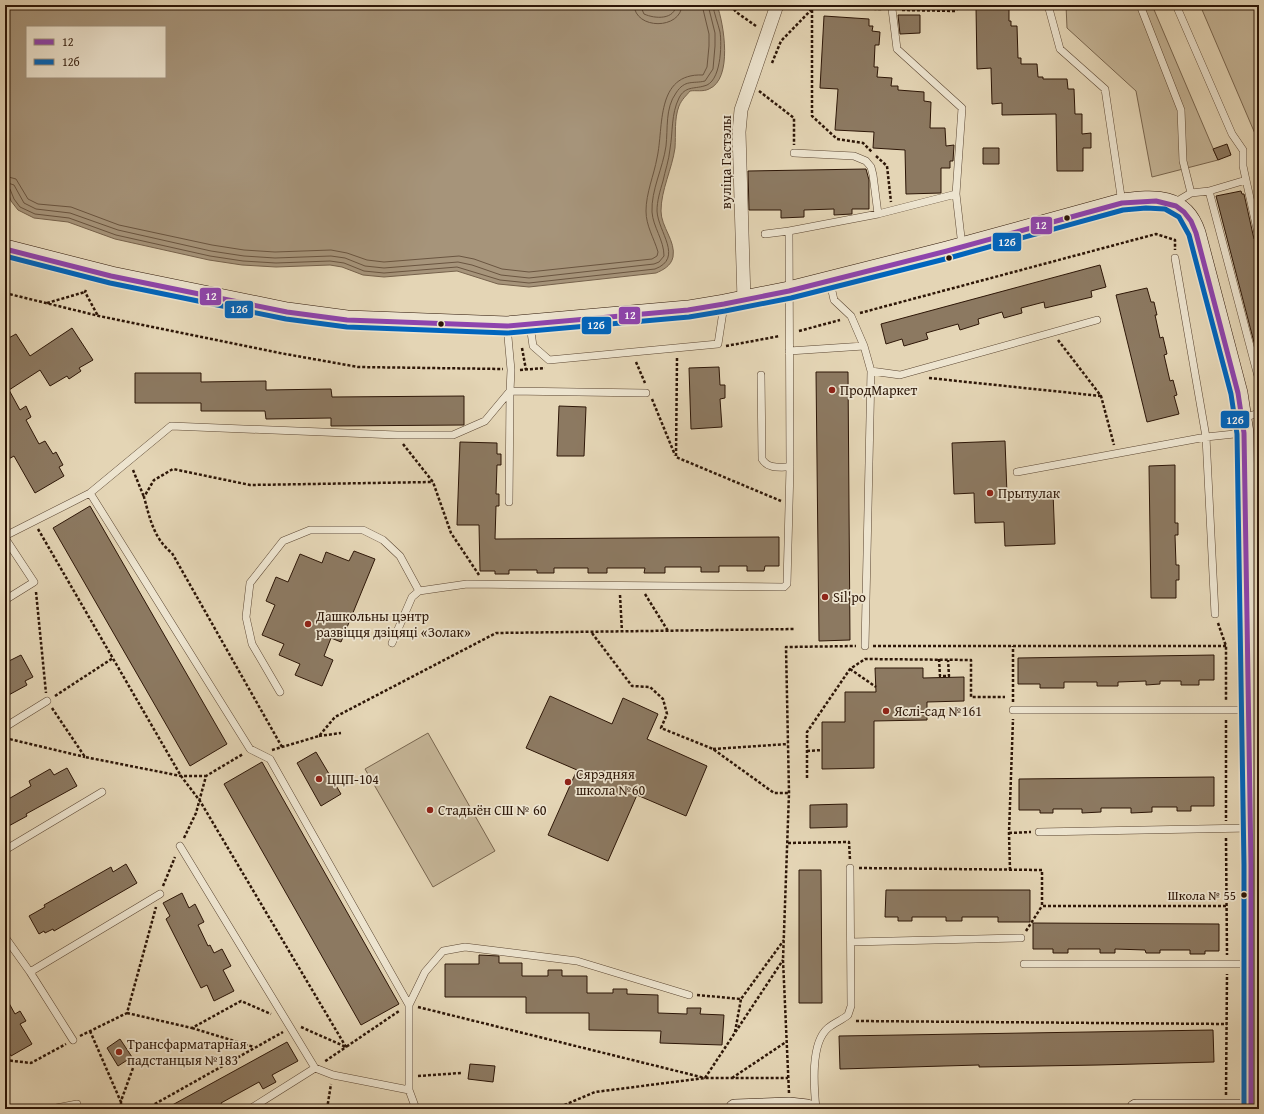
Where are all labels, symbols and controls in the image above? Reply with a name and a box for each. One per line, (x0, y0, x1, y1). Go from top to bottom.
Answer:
legend (26, 26, 166, 78)
text: 12 (62, 33, 74, 50)
text: 12б (62, 53, 80, 70)
street label: вуліца Гастэлы (716, 115, 736, 209)
unlabelled marker (1062, 213, 1072, 223)
line badge: 12 (1030, 216, 1053, 235)
text: 12 (1035, 217, 1047, 233)
line badge: 12б (992, 232, 1022, 252)
text: 12б (998, 234, 1016, 250)
unlabelled marker (944, 253, 954, 263)
line badge: 12 (199, 287, 222, 306)
text: 12 (205, 288, 217, 304)
line badge: 12б (224, 300, 254, 319)
text: 12б (230, 301, 248, 317)
line badge: 12 (618, 306, 641, 325)
text: 12 (624, 307, 636, 323)
line badge: 12б (581, 316, 612, 335)
text: 12б (587, 317, 605, 333)
unlabelled marker (436, 319, 446, 329)
place label: ПродМаркет (840, 380, 917, 400)
marker: ПродМаркет (827, 385, 837, 395)
line badge: 12б (1220, 410, 1250, 429)
text: 12б (1226, 412, 1244, 428)
place label: Прытулак (998, 483, 1061, 503)
marker: Прытулак (985, 488, 995, 498)
place label: Sil'po (833, 587, 866, 607)
marker: Sil'po (820, 592, 830, 602)
place label: Дашкольны цэнтр развіцця дзіцяці «Золак» (315, 606, 471, 642)
marker: Дашкольны цэнтр развіцця дзіцяці «Золак» (303, 619, 313, 629)
place label: Яслі-сад №161 (893, 701, 982, 721)
marker: Яслі-сад №161 (881, 706, 891, 716)
place label: Сярэдняя школа №60 (576, 764, 645, 800)
place label: ЦЦП-104 (327, 769, 379, 789)
marker: ЦЦП-104 (314, 774, 324, 784)
marker: Сярэдняя школа №60 (563, 777, 573, 787)
place label: Стадыён СШ № 60 (438, 800, 547, 820)
marker: Стадыён СШ № 60 (425, 805, 435, 815)
place label: Школа № 55 (1168, 886, 1236, 905)
marker: Школа № 55 (1239, 890, 1249, 900)
place label: Трансфарматарная падстанцыя №183 (127, 1034, 247, 1070)
marker: Трансфарматарная падстанцыя №183 (114, 1047, 124, 1057)

